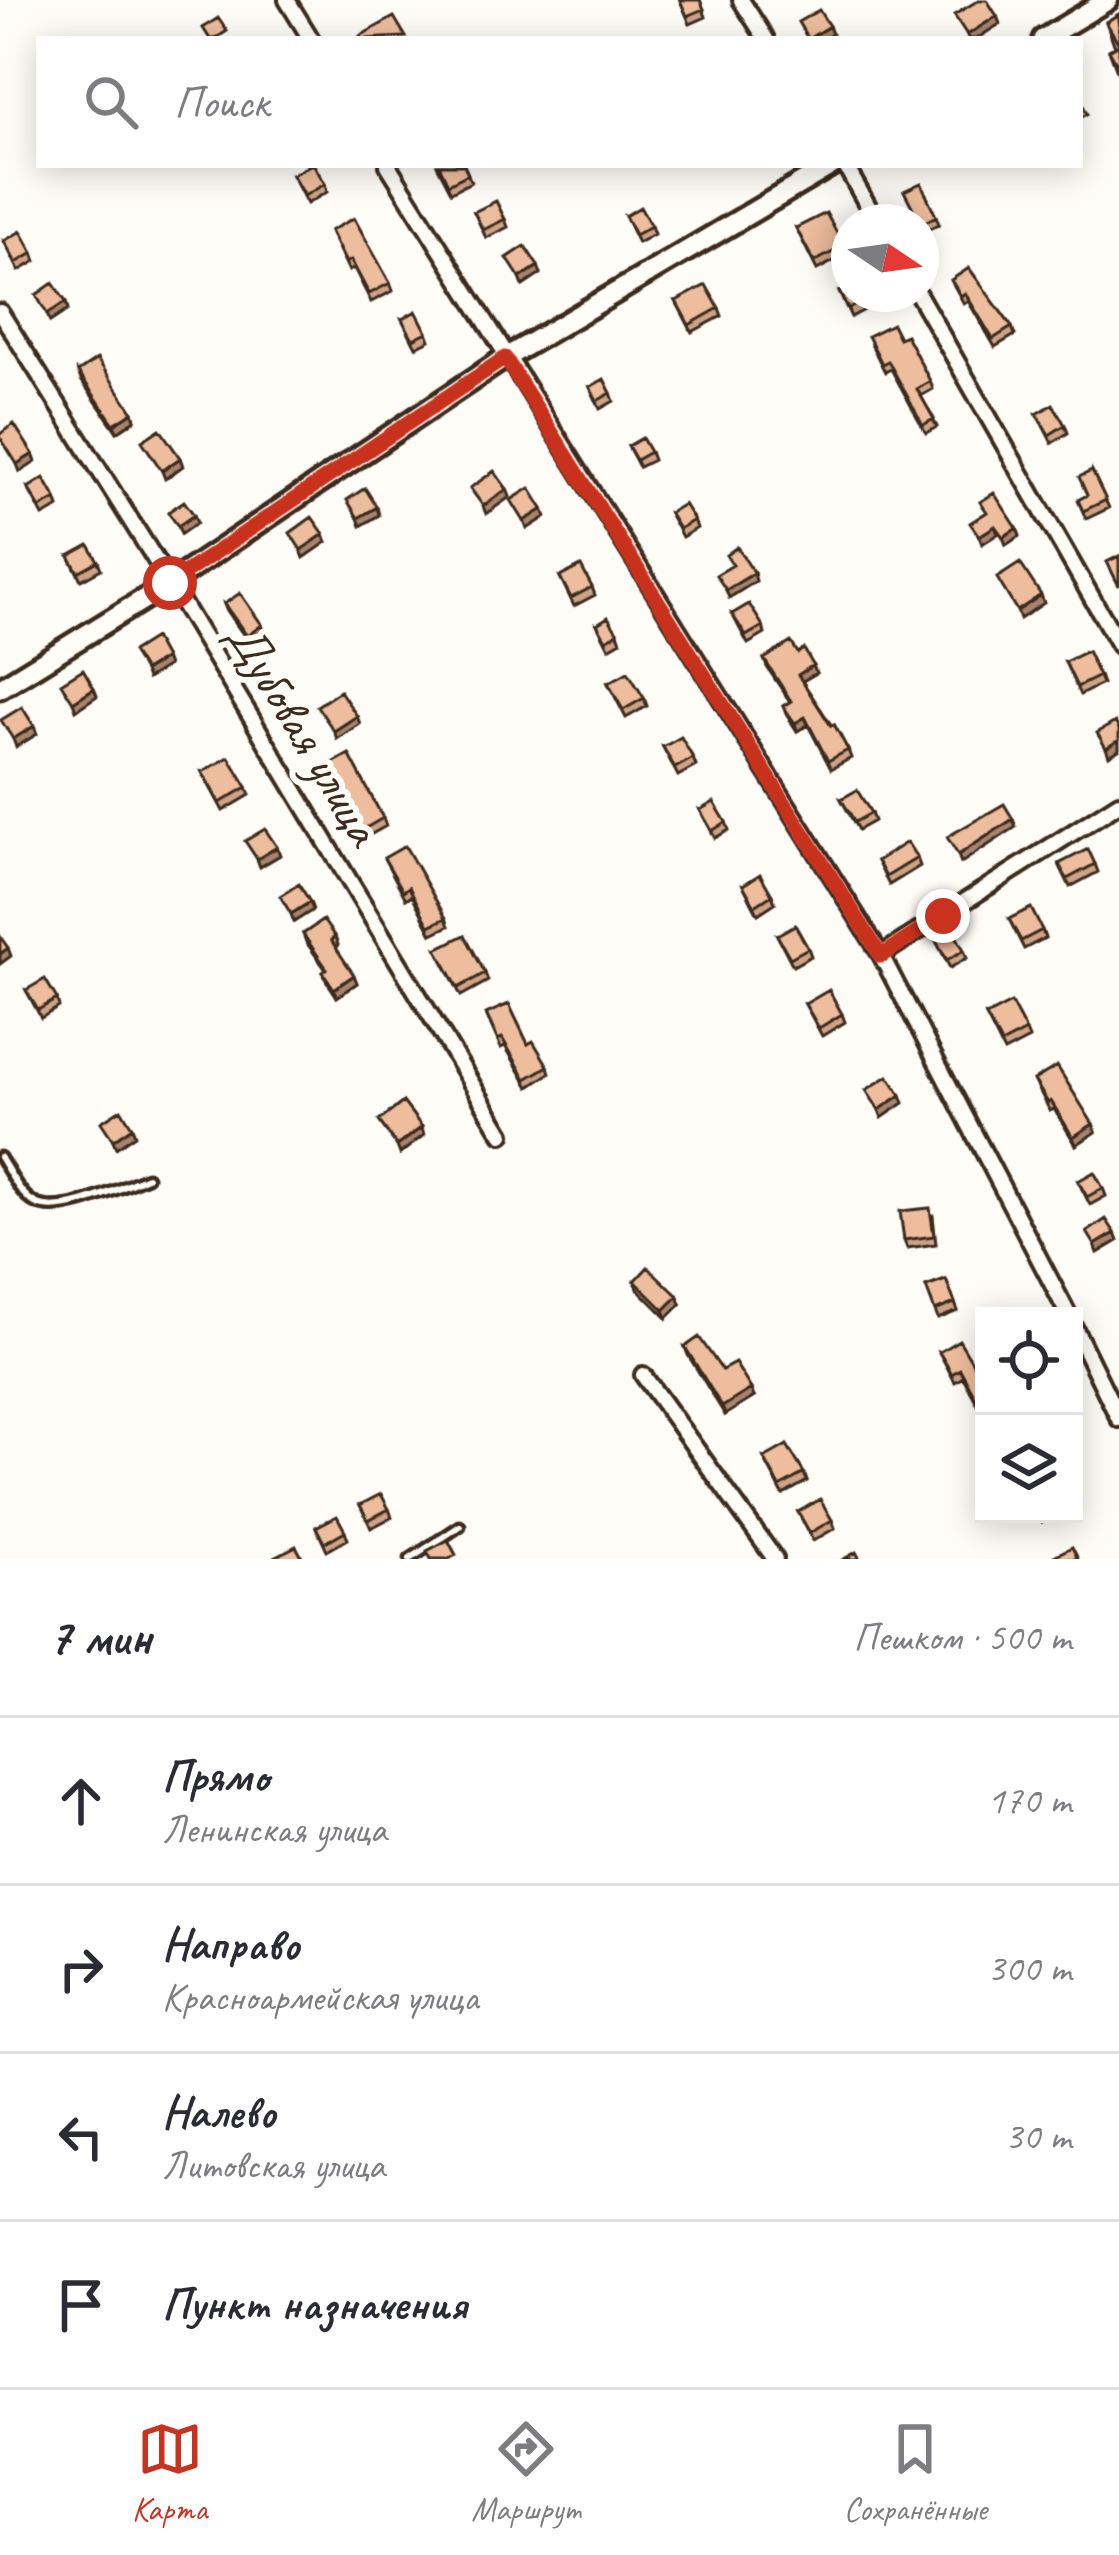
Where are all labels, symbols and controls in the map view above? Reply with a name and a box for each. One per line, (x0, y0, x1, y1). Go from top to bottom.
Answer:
search box (36, 36, 1083, 168)
icon: search (78, 69, 144, 135)
text: Поиск (174, 74, 269, 131)
north arrow (831, 204, 939, 312)
route start (143, 556, 197, 610)
street label: Дубовая улица (212, 609, 398, 859)
route end (916, 889, 970, 943)
map controls (975, 1307, 1083, 1523)
button: locate (975, 1307, 1083, 1415)
button: layers (975, 1415, 1083, 1523)
text: 7 мин (48, 1605, 151, 1669)
text: Пешком · 500 m (853, 1613, 1071, 1662)
text: Прямо (162, 1748, 269, 1805)
icon: ahead (48, 1768, 114, 1834)
text: 170 m (987, 1776, 1071, 1825)
text: Ленинская улица (162, 1805, 386, 1854)
text: Направо (162, 1916, 300, 1973)
icon: right (48, 1936, 114, 2002)
text: 300 m (987, 1944, 1071, 1993)
text: Красноармейская улица (162, 1973, 478, 2022)
text: Налево (162, 2084, 276, 2141)
icon: left (48, 2104, 114, 2170)
text: 30 m (1005, 2112, 1071, 2161)
text: Литовская улица (162, 2141, 385, 2190)
icon: arrive (48, 2272, 114, 2338)
text: Пункт назначения (162, 2276, 467, 2333)
tab: Карта (132, 2416, 207, 2530)
tab: Маршрут (471, 2416, 580, 2530)
tab: Сохранённые (844, 2416, 987, 2530)

